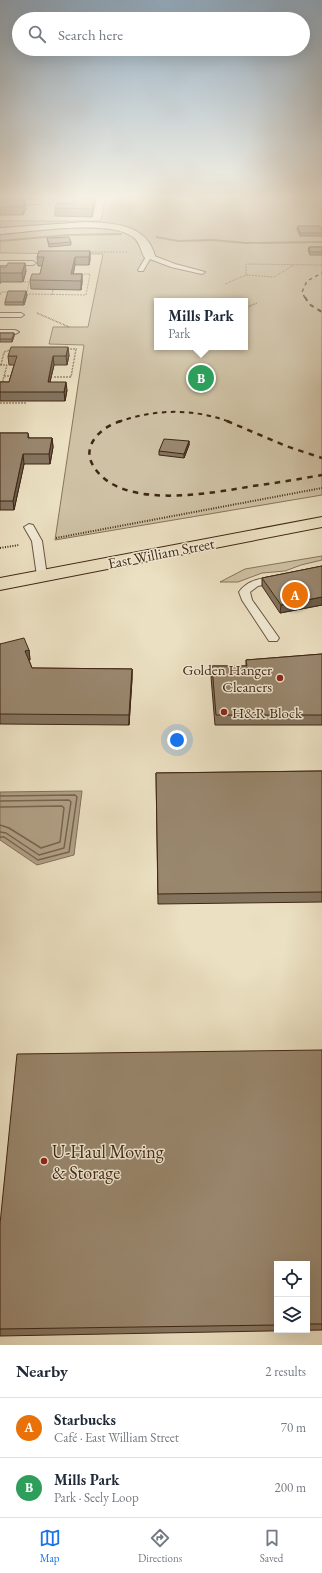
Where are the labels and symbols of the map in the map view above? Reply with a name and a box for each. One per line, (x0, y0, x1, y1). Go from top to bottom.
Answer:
pin: B (188, 363, 214, 393)
street label: East William Street (106, 533, 216, 573)
pin: A (282, 580, 308, 610)
place label: Golden Hanger Cleaners (182, 660, 272, 696)
marker: Golden Hanger Cleaners (275, 673, 285, 683)
place label: H&R Block (232, 703, 303, 722)
marker: H&R Block (219, 707, 229, 717)
your location (167, 730, 187, 750)
place label: U-Haul Moving & Storage (52, 1140, 164, 1184)
marker: U-Haul Moving & Storage (39, 1156, 49, 1166)

